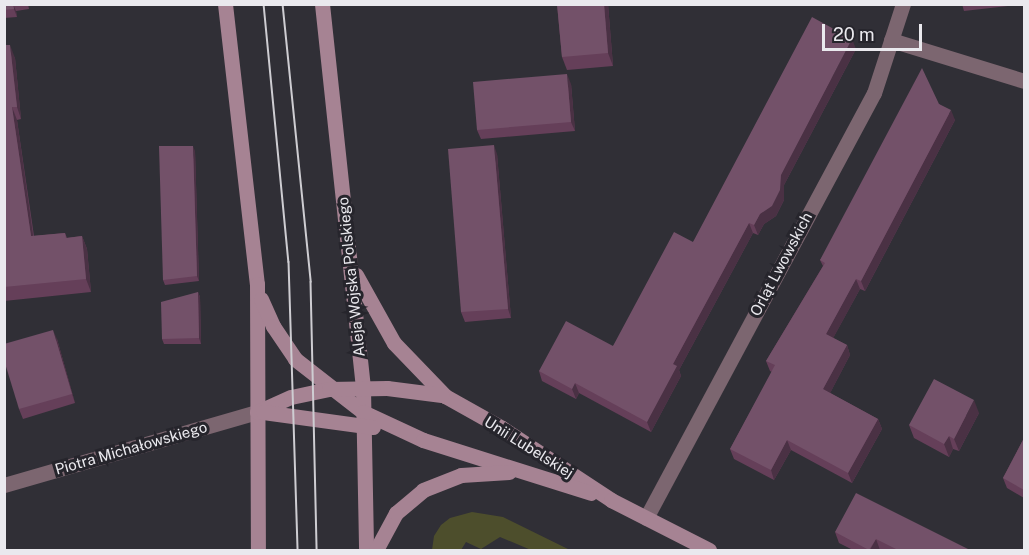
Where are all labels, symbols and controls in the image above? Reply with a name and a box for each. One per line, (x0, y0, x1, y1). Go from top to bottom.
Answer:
scale bar (825, 12, 926, 50)
text: 20 m (833, 24, 875, 45)
street label: Aleja Wojska Polskiego (334, 196, 368, 358)
street label: Orląt Lwowskich (746, 209, 816, 319)
street label: Unii Lubelskiej (481, 412, 577, 482)
street label: Piotra Michałowskiego (53, 418, 209, 478)

